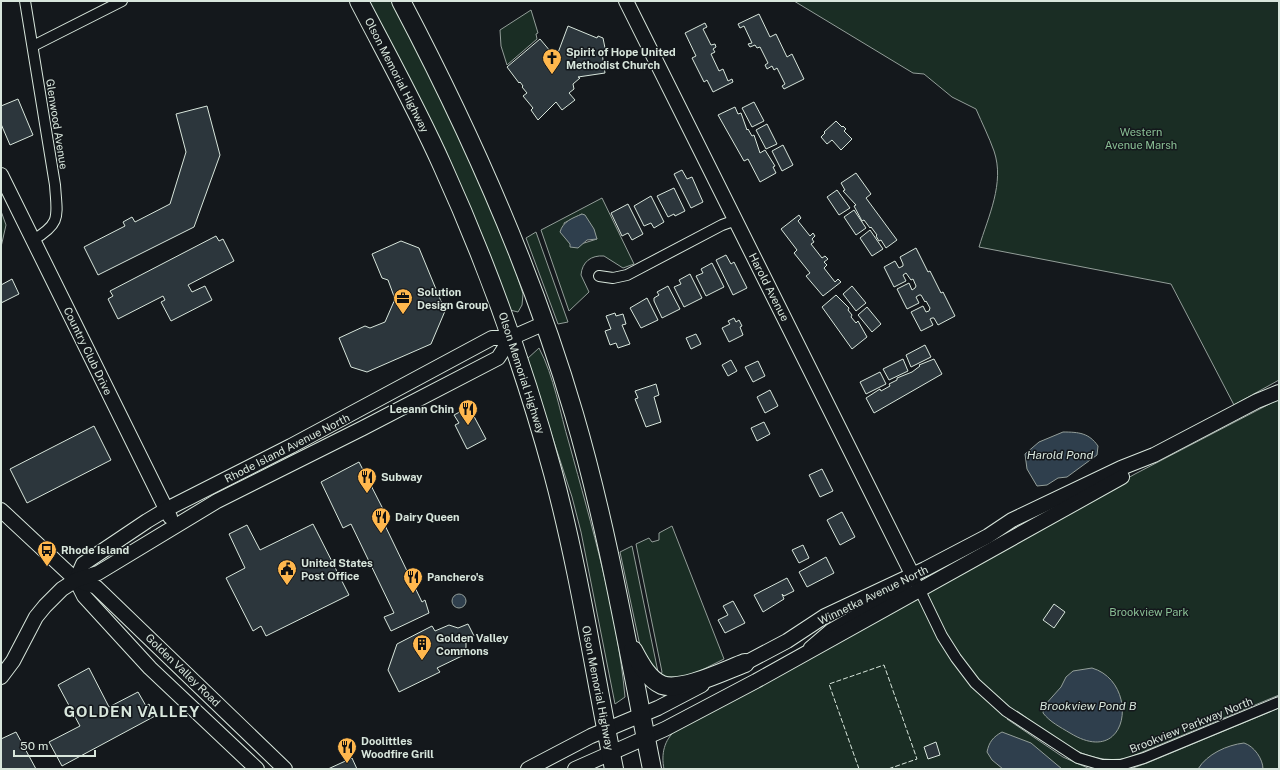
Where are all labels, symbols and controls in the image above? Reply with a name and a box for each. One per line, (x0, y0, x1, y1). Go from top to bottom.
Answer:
street label: Olson Memorial Highway (363, 16, 431, 134)
place label: Spirit of Hope United Methodist Church (566, 46, 676, 71)
church icon: Spirit of Hope United Methodist Church (541, 47, 563, 75)
street label: Glenwood Avenue (44, 78, 70, 170)
park label: Western Avenue Marsh (1105, 126, 1177, 151)
street label: Harold Avenue (747, 251, 791, 323)
place label: Solution Design Group (417, 286, 489, 311)
office icon: Solution Design Group (392, 287, 414, 315)
street label: Country Club Drive (62, 305, 114, 397)
street label: Olson Memorial Highway (497, 311, 547, 435)
restaurant icon: Leeann Chin (457, 398, 479, 426)
place label: Leeann Chin (389, 403, 454, 415)
street label: Rhode Island Avenue North (223, 411, 351, 485)
water label: Harold Pond (1027, 448, 1093, 462)
restaurant icon: Subway (356, 466, 378, 494)
place label: Subway (381, 471, 423, 483)
restaurant icon: Dairy Queen (370, 506, 392, 534)
place label: Dairy Queen (395, 511, 460, 523)
bus stop icon: Rhode Island (36, 539, 58, 567)
place label: Rhode Island (61, 544, 129, 556)
place label: United States Post Office (301, 557, 373, 582)
public building icon: United States Post Office (276, 558, 298, 586)
street label: Winnetka Avenue North (816, 563, 930, 627)
restaurant icon: Panchero's (402, 566, 424, 594)
place label: Panchero's (427, 571, 484, 583)
park label: Brookview Park (1109, 606, 1189, 618)
street label: Olson Memorial Highway (580, 624, 616, 752)
street label: Golden Valley Road (143, 631, 223, 709)
place label: Golden Valley Commons (436, 632, 509, 657)
building icon: Golden Valley Commons (411, 633, 433, 661)
street label: Brookview Parkway North (1128, 695, 1254, 755)
water label: Brookview Pond B (1040, 699, 1137, 713)
district label: GOLDEN VALLEY (64, 703, 200, 720)
scale bar (14, 732, 95, 758)
place label: Doolittles Woodfire Grill (361, 735, 434, 760)
restaurant icon: Doolittles Woodfire Grill (336, 736, 358, 764)
text: 50 m (20, 739, 48, 753)

